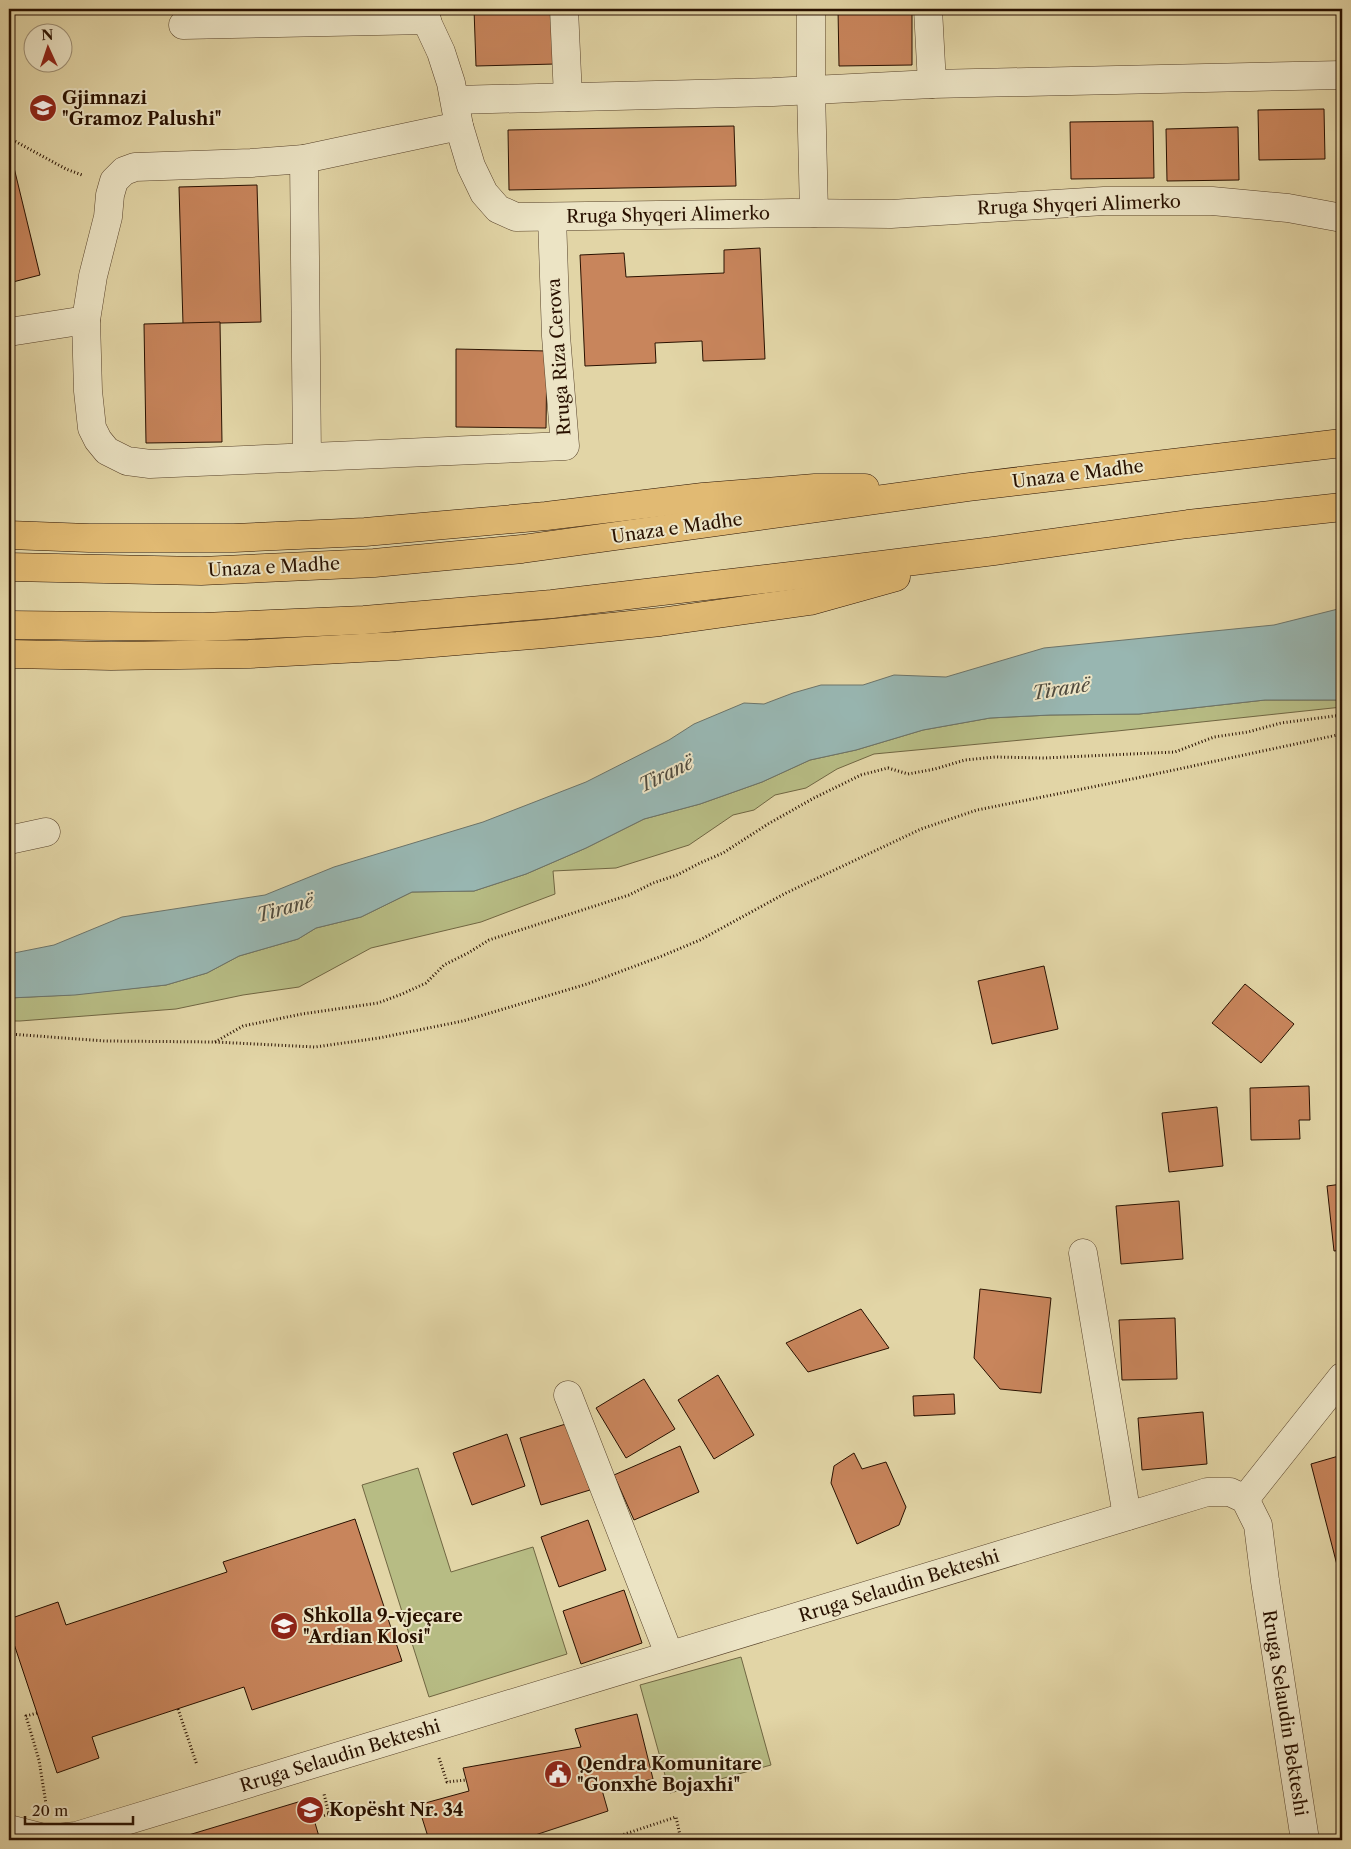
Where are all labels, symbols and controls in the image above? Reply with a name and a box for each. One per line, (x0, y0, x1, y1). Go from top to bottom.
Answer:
north arrow (22, 22, 72, 72)
text: N (41, 26, 54, 44)
place label: Gjimnazi "Gramoz Palushi" (62, 87, 221, 130)
school or university icon: Gjimnazi "Gramoz Palushi" (28, 93, 58, 123)
street label: Rruga Shyqeri Alimerko (977, 190, 1181, 220)
street label: Rruga Shyqeri Alimerko (566, 202, 770, 228)
street label: Rruga Riza Cerova (542, 277, 575, 437)
street label: Unaza e Madhe (1011, 455, 1145, 493)
street label: Unaza e Madhe (610, 508, 744, 548)
street label: Unaza e Madhe (207, 553, 341, 581)
water label: Tiranë (1030, 673, 1094, 705)
water label: Tiranë (635, 750, 700, 797)
water label: Tiranë (254, 888, 319, 927)
street label: Rruga Selaudin Bekteshi (796, 1545, 1002, 1627)
place label: Shkolla 9-vjeçare "Ardian Klosi" (303, 1605, 463, 1648)
street label: Rruga Selaudin Bekteshi (1258, 1608, 1312, 1818)
school or university icon: Shkolla 9-vjeçare "Ardian Klosi" (269, 1611, 299, 1641)
street label: Rruga Selaudin Bekteshi (237, 1715, 443, 1797)
place label: Qendra Komunitare "Gonxhe Bojaxhi" (577, 1753, 762, 1796)
public building icon: Qendra Komunitare "Gonxhe Bojaxhi" (543, 1759, 573, 1789)
scale bar (25, 1794, 132, 1826)
school or university icon: Kopësht Nr. 34 (295, 1795, 325, 1825)
place label: Kopësht Nr. 34 (329, 1799, 464, 1821)
text: 20 m (32, 1801, 68, 1820)

